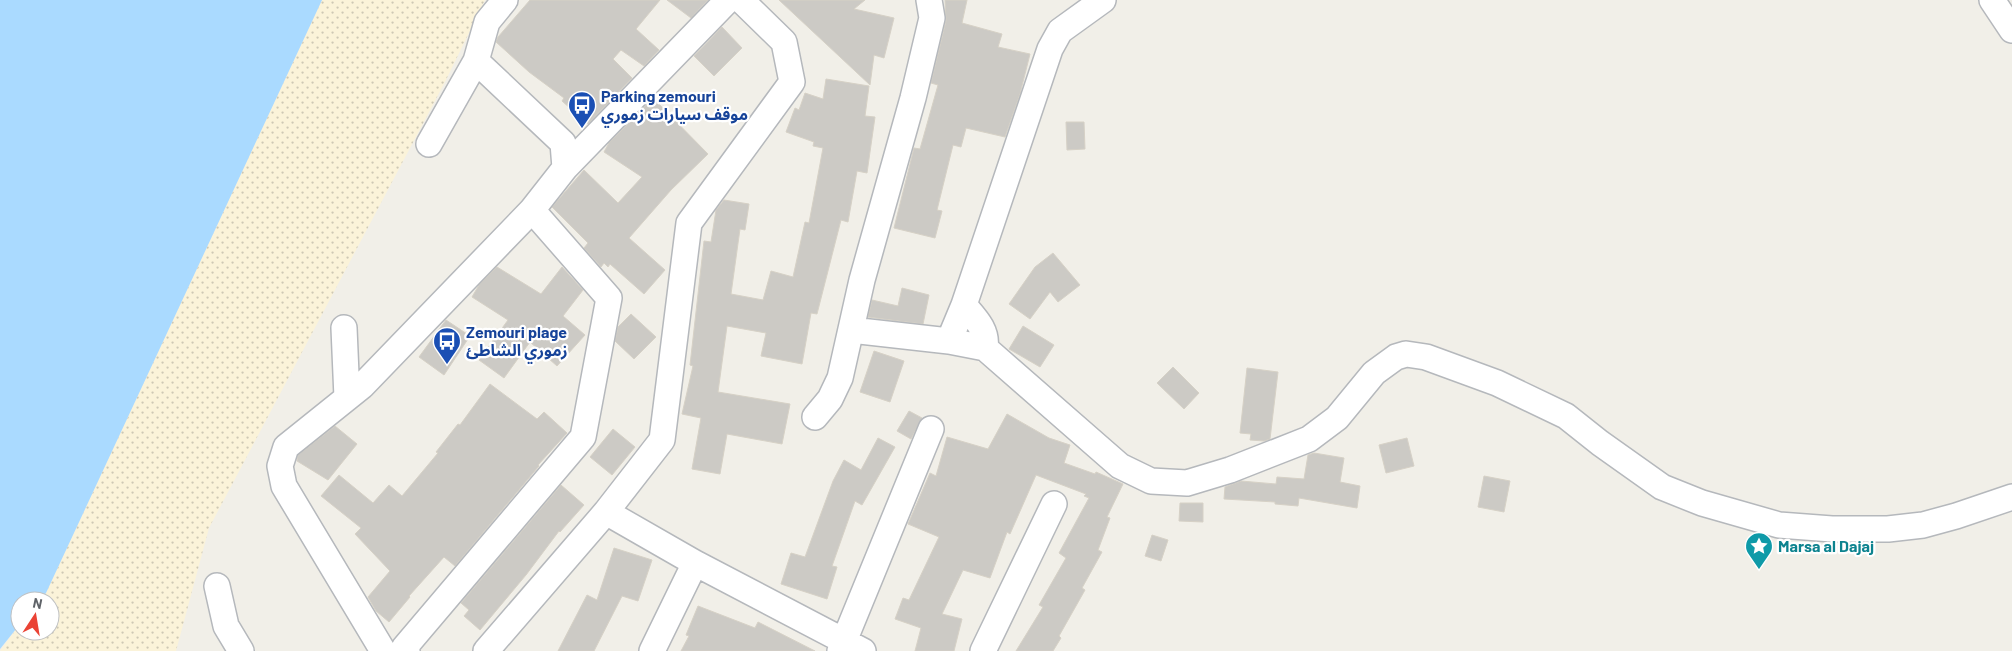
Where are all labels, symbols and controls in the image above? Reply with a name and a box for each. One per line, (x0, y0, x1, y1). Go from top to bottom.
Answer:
place label: Parking zemouri موقف سيارات زموري (601, 86, 748, 128)
bus stop icon: Parking zemouri موقف سيارات زموري (567, 90, 597, 129)
place label: Zemouri plage زموري الشاطئ (466, 322, 568, 364)
bus stop icon: Zemouri plage زموري الشاطئ (432, 326, 462, 365)
place icon: Marsa al Dajaj (1744, 531, 1774, 570)
place label: Marsa al Dajaj (1778, 536, 1874, 555)
north arrow (10, 591, 60, 641)
text: N (31, 594, 44, 612)

